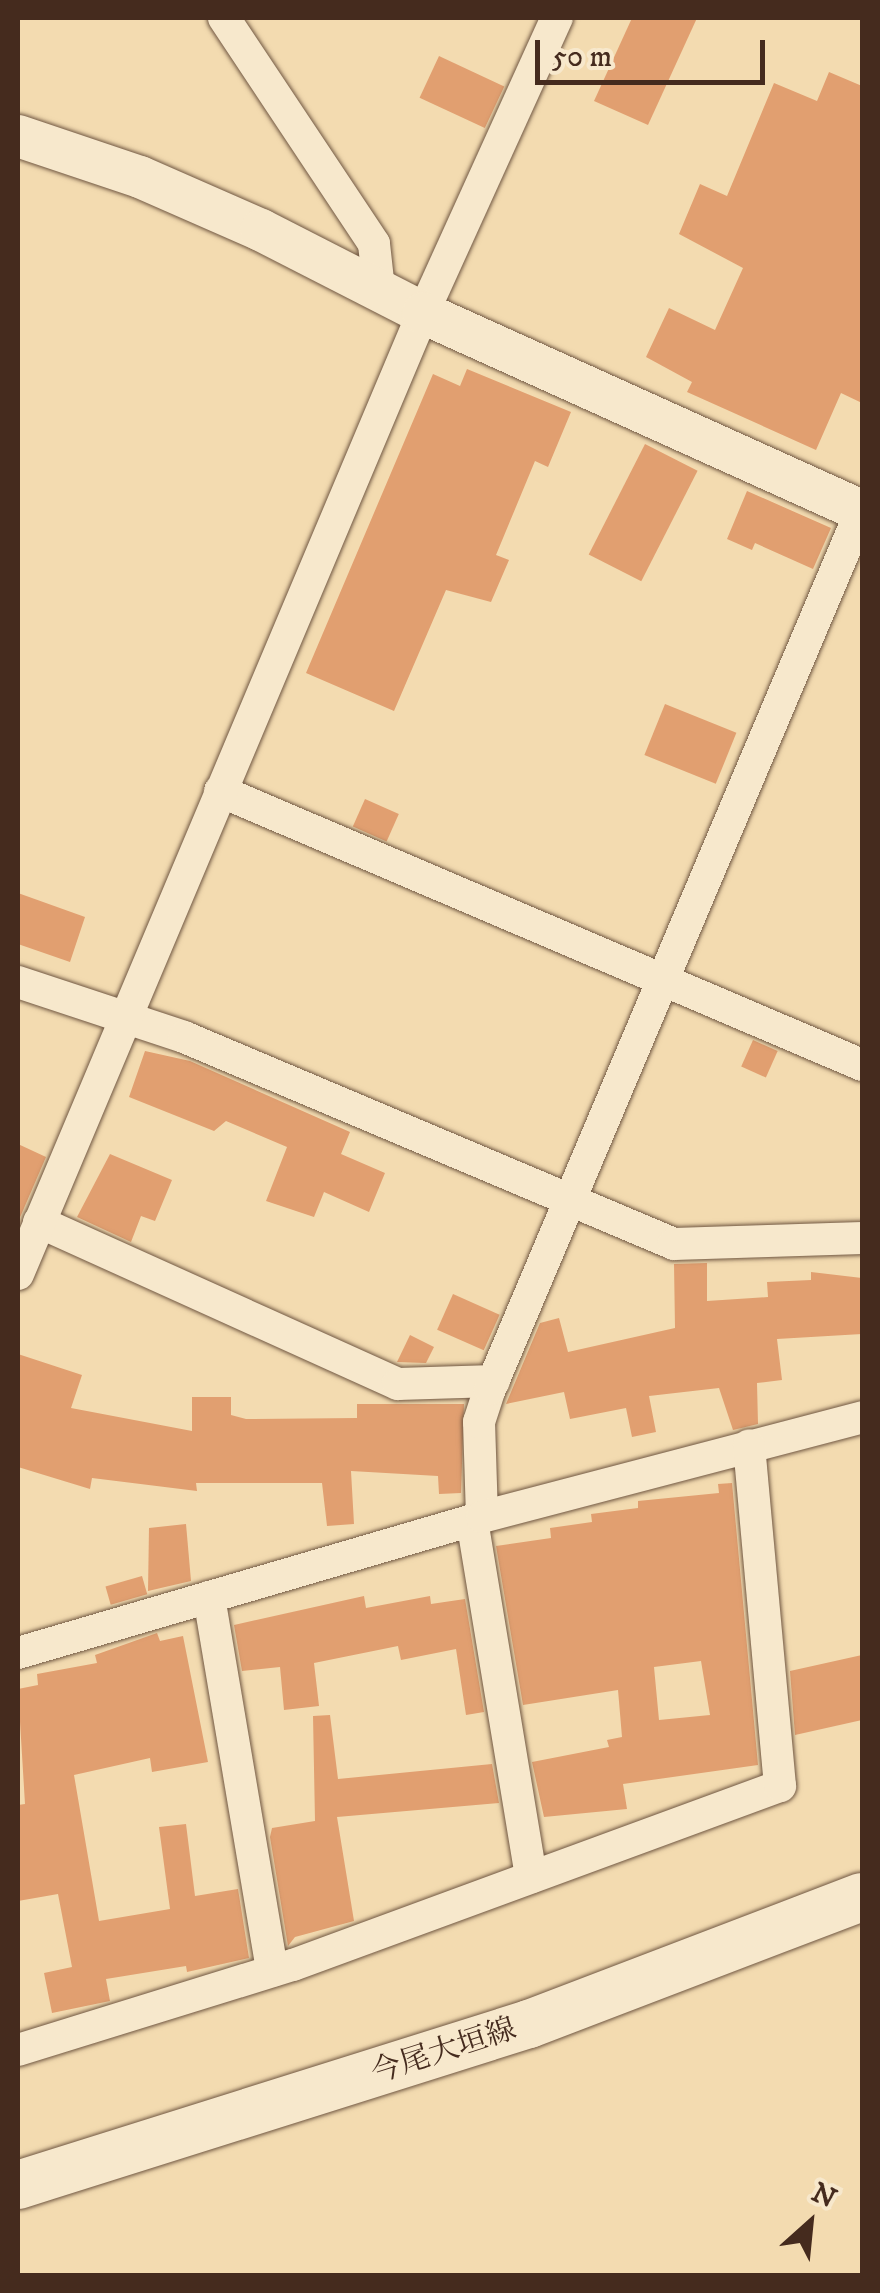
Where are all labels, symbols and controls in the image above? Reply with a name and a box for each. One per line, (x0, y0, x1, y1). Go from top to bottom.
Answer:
scale bar (540, 20, 770, 82)
text: 50 m (552, 39, 612, 76)
street label: 今尾大垣線 (367, 2012, 521, 2092)
north arrow (760, 2173, 860, 2273)
text: N (806, 2175, 842, 2217)

